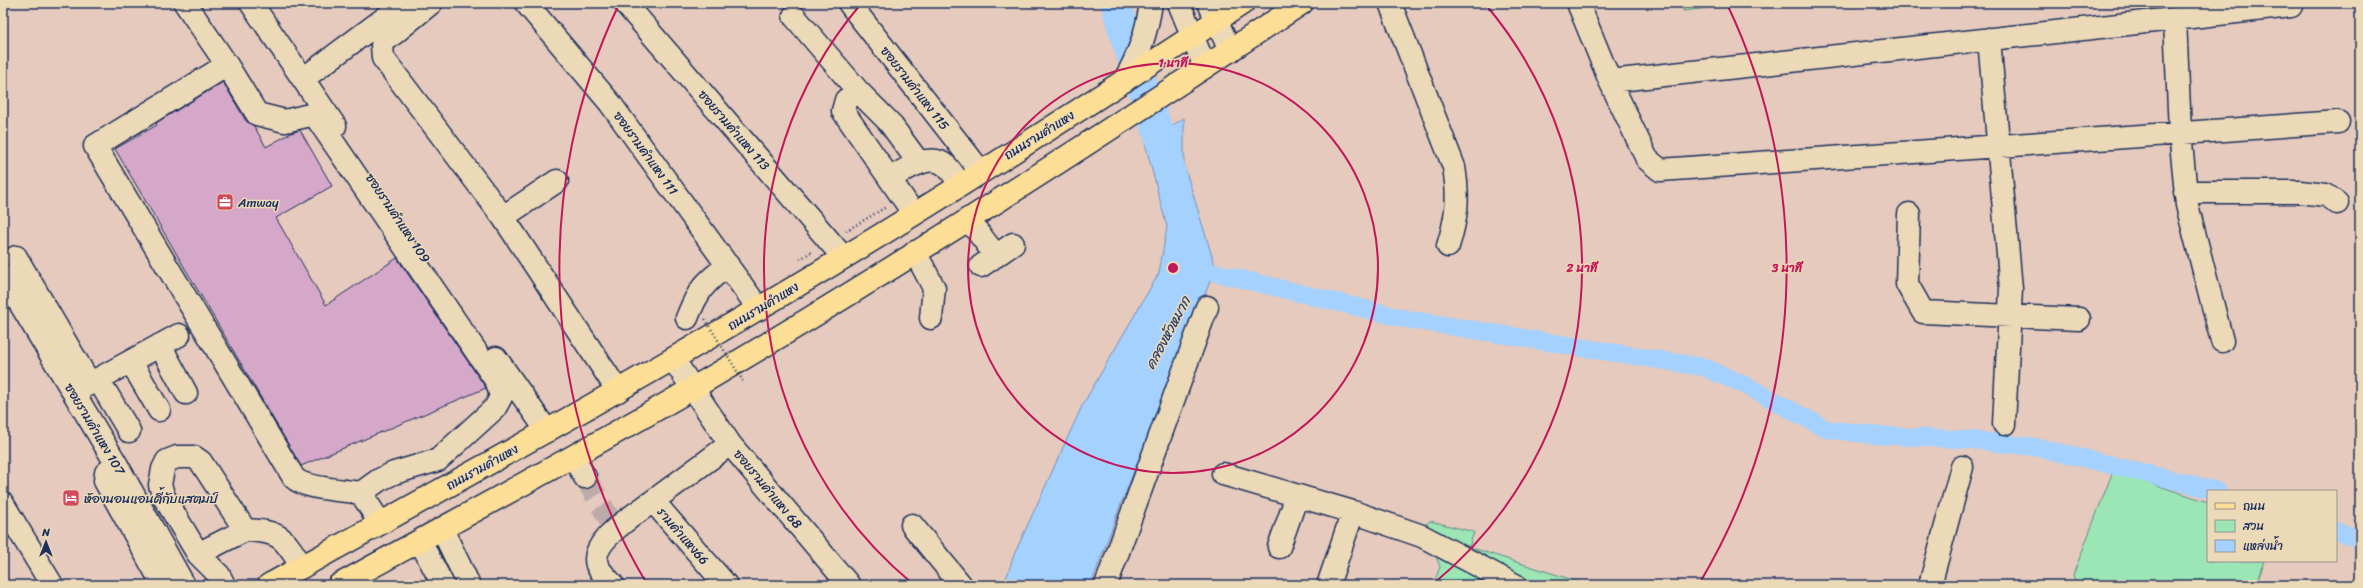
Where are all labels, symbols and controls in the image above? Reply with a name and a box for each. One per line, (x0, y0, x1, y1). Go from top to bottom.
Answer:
street label: ซอยรามคำแหง 115 (875, 41, 955, 135)
text: 1 นาที (1158, 52, 1190, 74)
street label: ซอยรามคำแหง 113 (692, 84, 776, 176)
street label: ถนนรามคำแหง (999, 104, 1079, 166)
street label: ซอยรามคำแหง 111 (607, 106, 685, 200)
street label: ซอยรามคำแหง 109 (359, 168, 437, 268)
place label: Amway (237, 191, 279, 214)
office icon: Amway (215, 192, 235, 212)
text: 2 นาที (1566, 257, 1599, 279)
text: 3 นาที (1771, 257, 1804, 279)
centre of rings (1166, 261, 1180, 275)
street label: ถนนรามคำแหง (723, 276, 803, 336)
water label: คลองหัวหมาก (1138, 290, 1199, 374)
street label: ซอยรามคำแหง 107 (58, 378, 132, 481)
street label: ถนนรามคำแหง (441, 438, 523, 496)
street label: ซอยรามคำแหง 68 (728, 444, 808, 534)
place label: ห้องนอนแอนตี้กับแสตมป์ (84, 487, 219, 510)
hotel icon: ห้องนอนแอนตี้กับแสตมป์ (61, 488, 81, 508)
legend (2207, 490, 2337, 562)
text: ถนน (2243, 495, 2265, 517)
street label: รามคำแหง66 (651, 502, 715, 570)
text: สวน (2242, 515, 2264, 537)
north arrow (26, 522, 66, 562)
text: N (41, 523, 50, 542)
text: แหล่งน้ำ (2243, 535, 2283, 557)

